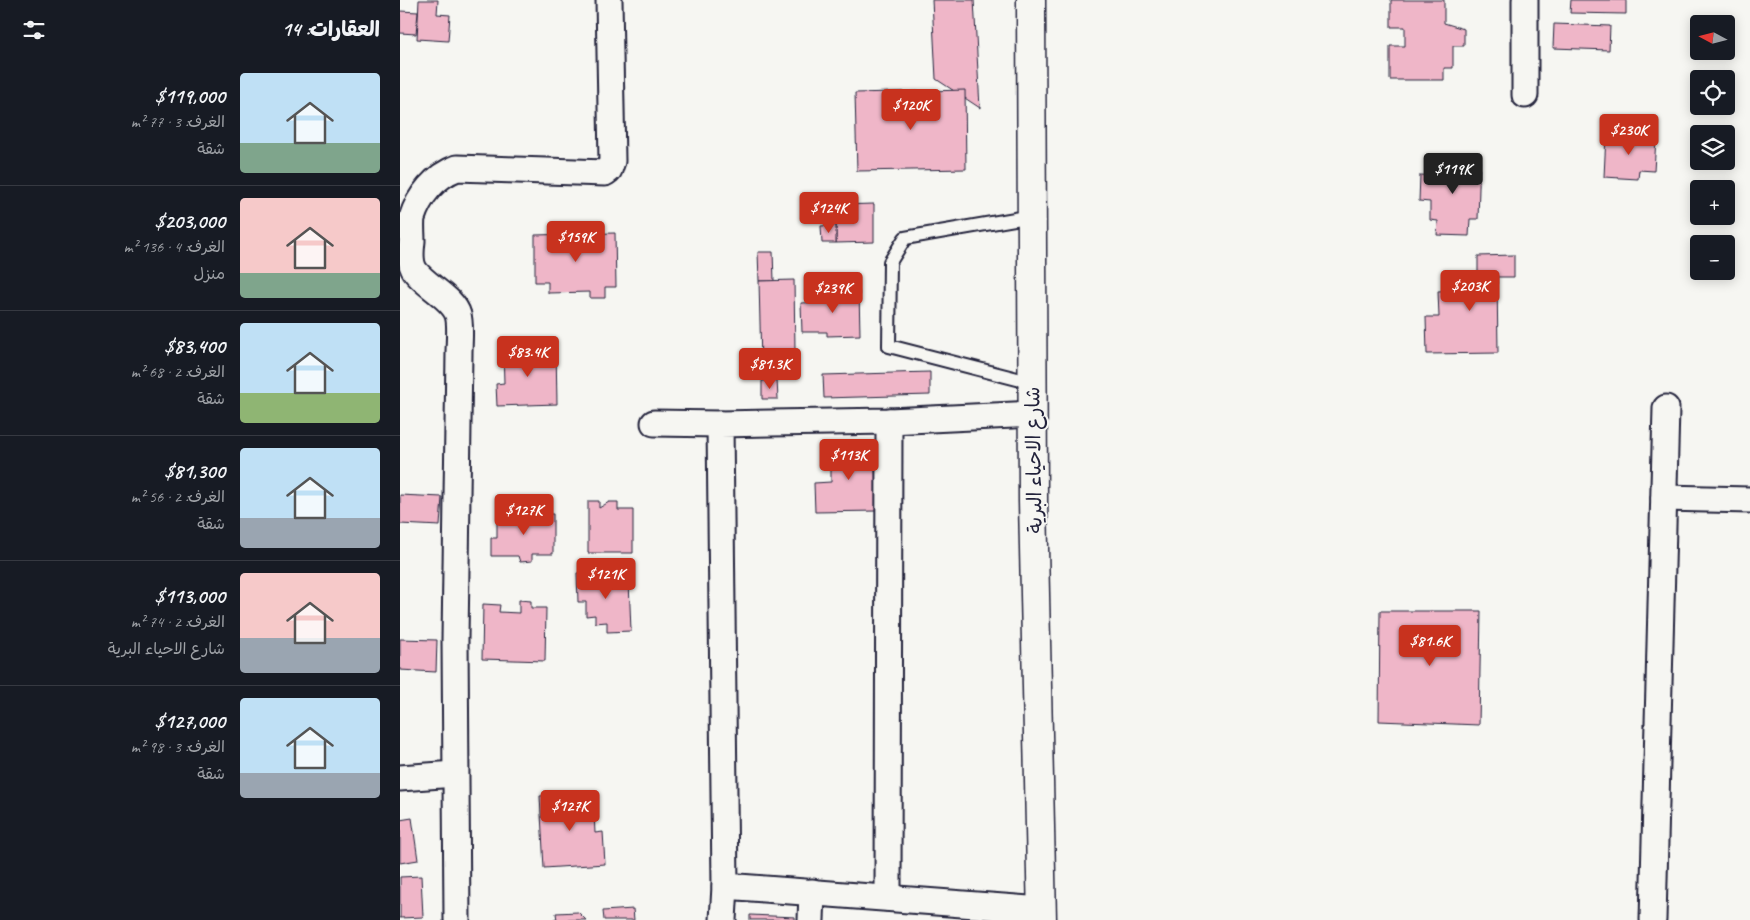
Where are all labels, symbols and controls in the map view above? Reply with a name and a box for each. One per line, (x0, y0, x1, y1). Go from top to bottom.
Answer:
north arrow (1690, 15, 1735, 60)
map controls (1690, 15, 1735, 280)
icon: filters (20, 16, 48, 44)
text: العقارات: 14 (282, 16, 380, 42)
button: locate (1690, 70, 1735, 115)
text: $119,000 (155, 83, 225, 109)
pin: $120K (876, 88, 946, 131)
icon: home (280, 93, 340, 153)
text: $120K (893, 95, 929, 115)
text: الغرف: 3 · 77 m² (131, 112, 225, 132)
pin: $230K (1594, 114, 1664, 156)
text: $230K (1611, 120, 1647, 140)
button: layers (1690, 125, 1735, 170)
text: شقة (197, 139, 225, 159)
pin: $119K (1418, 152, 1488, 195)
text: $119K (1435, 159, 1471, 179)
button: + (1690, 180, 1735, 225)
pin: $124K (794, 192, 864, 234)
text: $124K (811, 198, 847, 218)
text: $203,000 (155, 208, 225, 234)
icon: home (280, 218, 340, 278)
pin: $159K (541, 220, 611, 263)
text: $159K (558, 227, 594, 247)
button: − (1690, 235, 1735, 280)
text: الغرف: 4 · 136 m² (124, 237, 225, 257)
text: منزل (193, 264, 225, 284)
pin: $203K (1435, 270, 1505, 312)
pin: $239K (798, 272, 868, 314)
text: $203K (1452, 276, 1488, 296)
text: $239K (815, 278, 851, 298)
text: $83,400 (164, 333, 225, 359)
pin: $83.4K (487, 336, 569, 378)
text: $83.4K (508, 342, 548, 362)
icon: home (280, 343, 340, 403)
pin: $81.3K (729, 348, 811, 390)
text: $81.3K (750, 354, 790, 374)
text: الغرف: 2 · 68 m² (131, 362, 225, 382)
street label: شارع الاحياء البرية (1020, 386, 1049, 534)
text: شقة (197, 389, 225, 409)
pin: $113K (814, 438, 884, 481)
text: $113K (831, 445, 867, 465)
text: $81,300 (164, 458, 225, 484)
icon: home (280, 468, 340, 528)
text: الغرف: 2 · 56 m² (131, 487, 225, 507)
pin: $127K (489, 494, 559, 536)
text: $127K (506, 500, 542, 520)
text: شقة (197, 514, 225, 534)
pin: $121K (571, 558, 641, 600)
text: $121K (588, 564, 624, 584)
text: $113,000 (155, 583, 225, 609)
icon: home (280, 593, 340, 653)
text: الغرف: 2 · 74 m² (131, 612, 225, 632)
pin: $81.6K (1389, 624, 1471, 667)
text: $81.6K (1410, 631, 1450, 651)
text: شارع الاحياء البرية (108, 639, 225, 659)
text: $127,000 (155, 708, 225, 734)
icon: home (280, 718, 340, 778)
text: الغرف: 3 · 98 m² (131, 737, 225, 757)
text: شقة (197, 764, 225, 784)
pin: $127K (535, 790, 605, 832)
text: $127K (552, 796, 588, 816)

